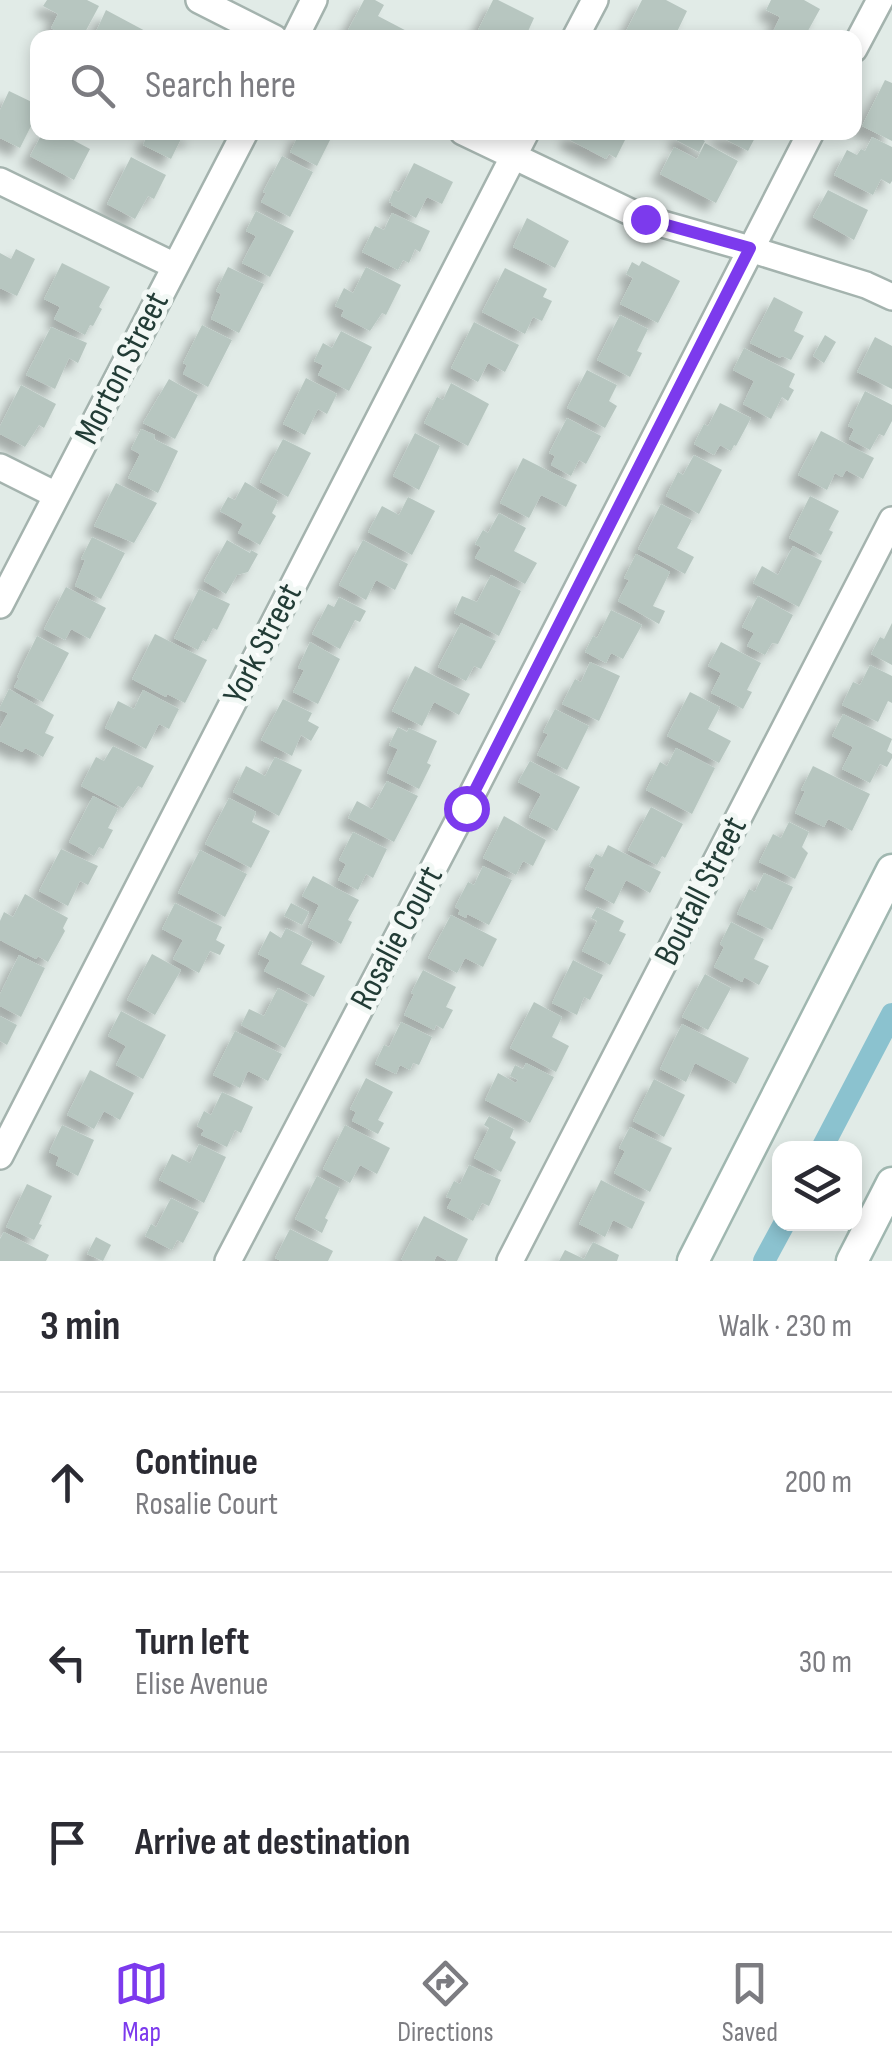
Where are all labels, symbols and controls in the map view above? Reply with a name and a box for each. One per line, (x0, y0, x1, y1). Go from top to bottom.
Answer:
search box (30, 30, 862, 140)
icon: search (65, 58, 120, 113)
text: Search here (145, 63, 296, 108)
route end (623, 197, 669, 243)
street label: Morton Street (65, 285, 179, 451)
street label: York Street (214, 576, 312, 712)
route start (444, 786, 490, 832)
street label: Boutall Street (645, 809, 757, 973)
street label: Rosalie Court (341, 859, 453, 1017)
map controls (772, 1141, 862, 1231)
button: layers (772, 1141, 862, 1231)
text: 3 min (40, 1301, 120, 1352)
text: Walk · 230 m (718, 1307, 852, 1346)
text: Continue (135, 1440, 258, 1485)
icon: ahead (40, 1455, 95, 1510)
text: 200 m (785, 1463, 852, 1502)
text: Rosalie Court (135, 1485, 278, 1524)
text: Turn left (135, 1620, 249, 1665)
icon: left (40, 1635, 95, 1690)
text: 30 m (799, 1643, 852, 1682)
text: Elise Avenue (135, 1665, 268, 1704)
icon: arrive (40, 1815, 95, 1870)
text: Arrive at destination (135, 1820, 410, 1865)
tab: Map (114, 1956, 169, 2049)
tab: Directions (397, 1956, 494, 2049)
tab: Saved (722, 1956, 778, 2049)

